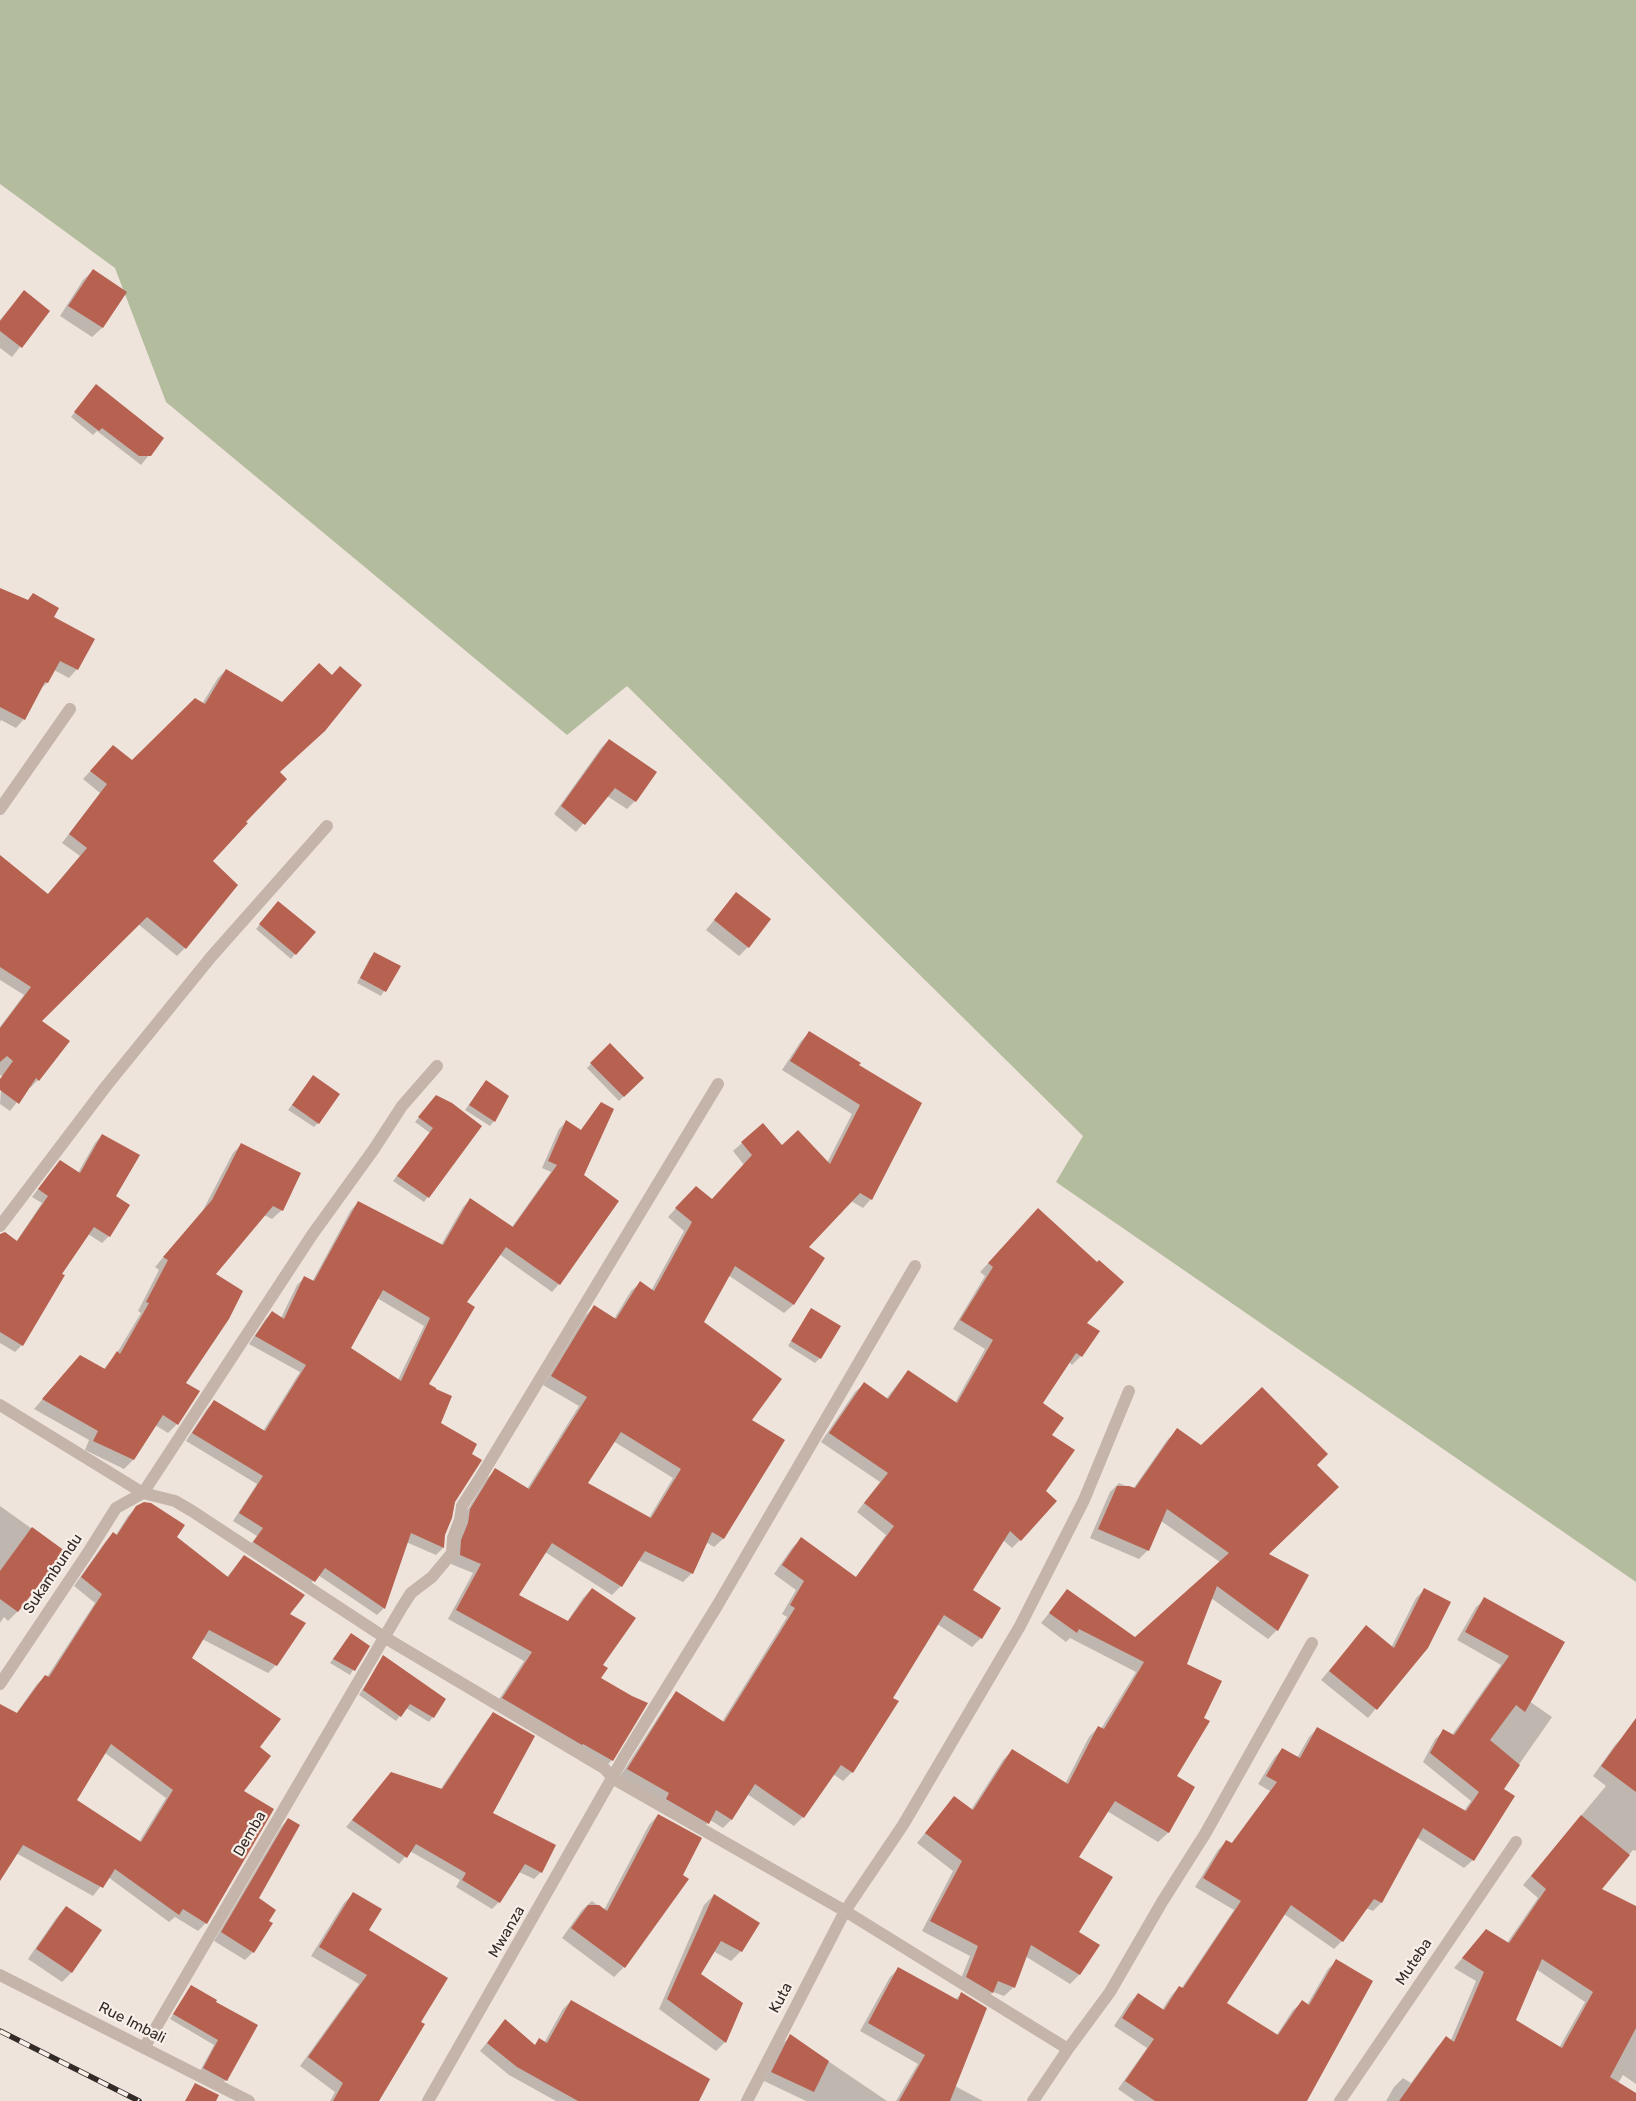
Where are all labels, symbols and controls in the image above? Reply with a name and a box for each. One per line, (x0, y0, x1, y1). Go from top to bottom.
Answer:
street label: Sukambundu (20, 1531, 86, 1617)
street label: Demba (230, 1808, 270, 1860)
street label: Mwanza (485, 1903, 529, 1961)
street label: Muteba (1392, 1935, 1436, 1989)
street label: Kuta (766, 1980, 796, 2016)
street label: Rue Imbali (95, 1998, 169, 2048)

